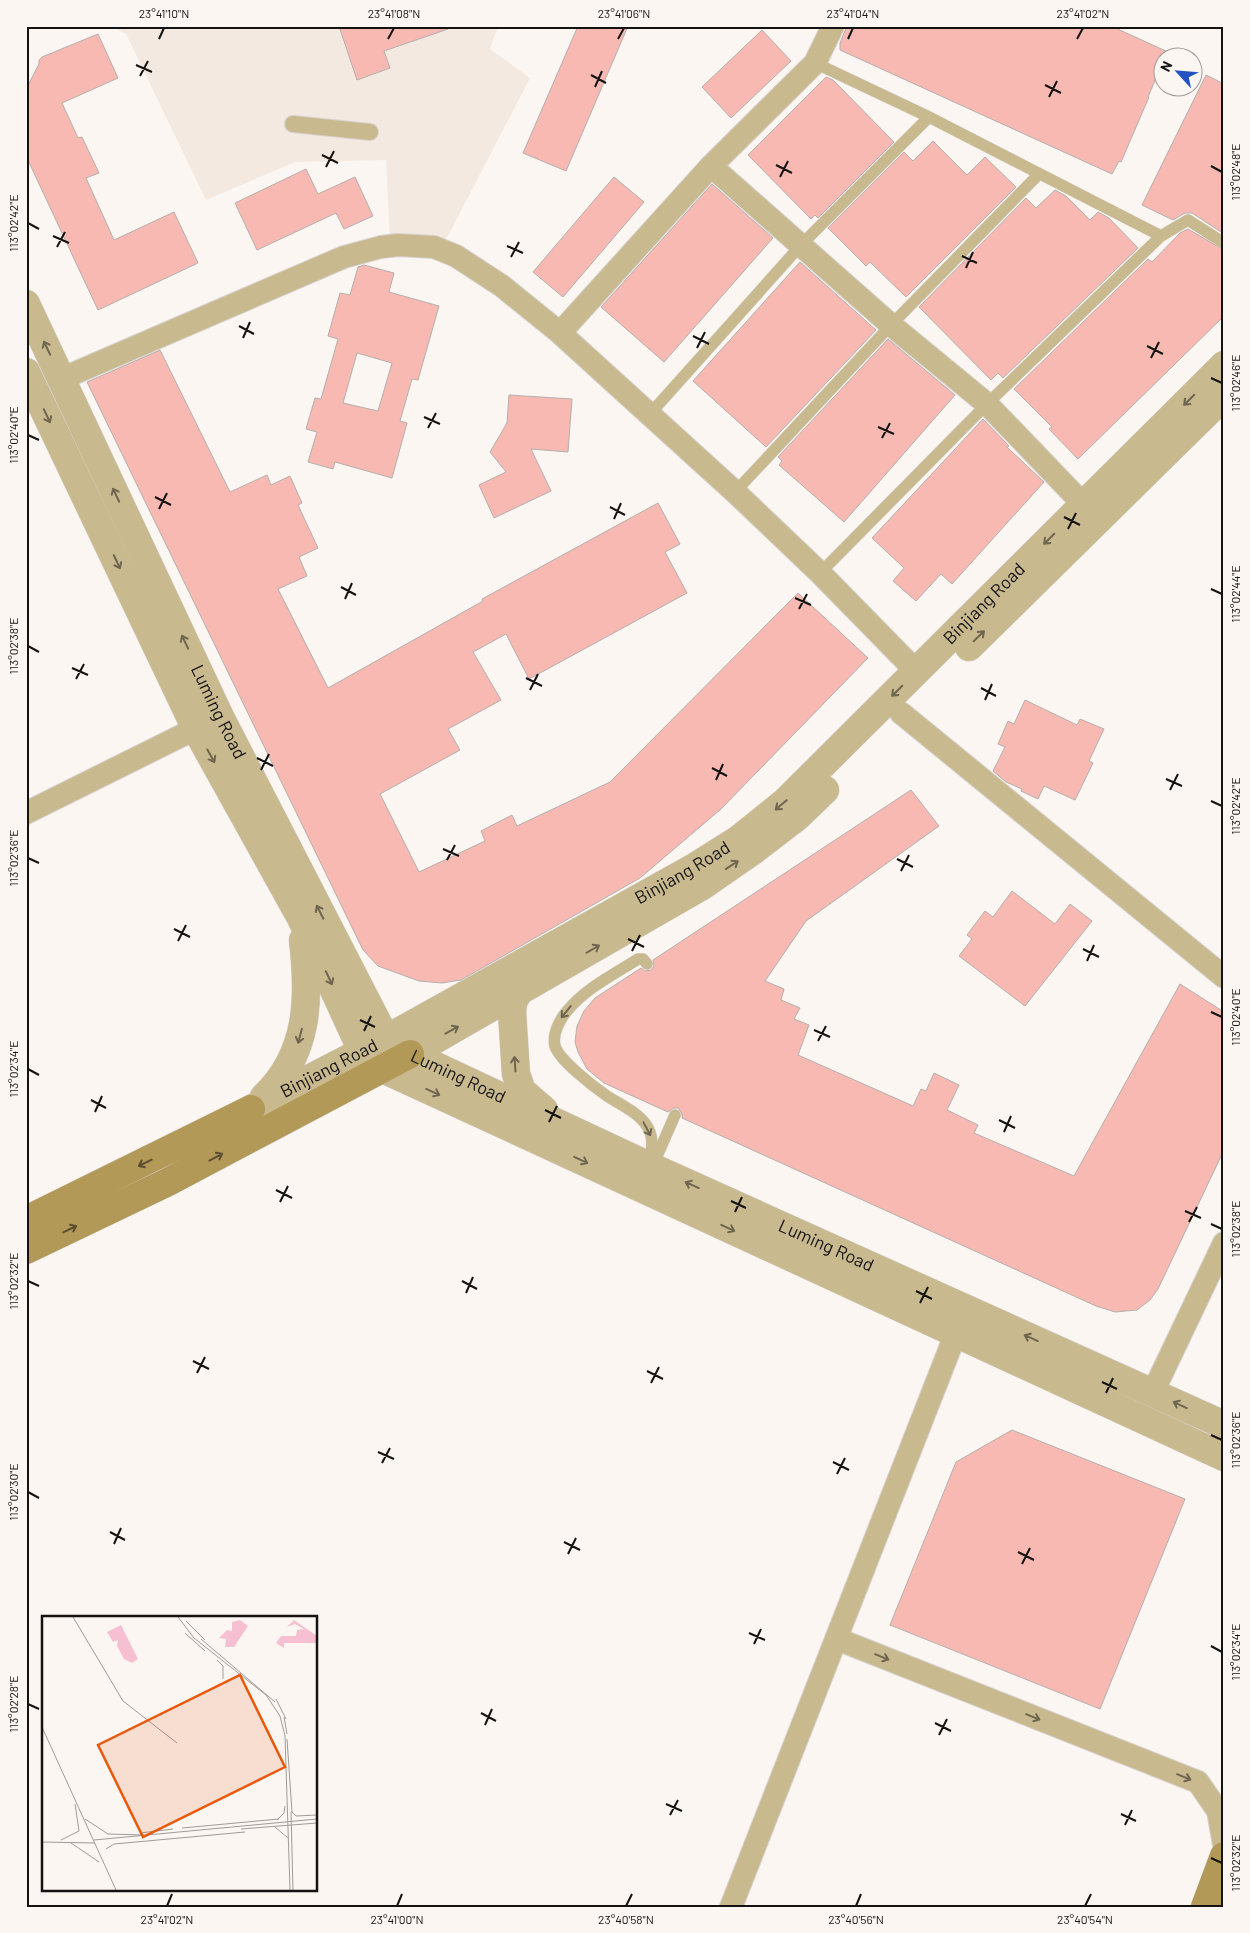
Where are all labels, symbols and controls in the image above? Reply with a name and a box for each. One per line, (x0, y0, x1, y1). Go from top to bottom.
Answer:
text: 23°41'10"N (139, 6, 189, 20)
text: 23°41'08"N (368, 6, 420, 20)
text: 23°41'06"N (598, 6, 650, 20)
text: 23°41'04"N (827, 6, 879, 20)
text: 23°41'02"N (1057, 6, 1109, 20)
north arrow (1152, 48, 1202, 98)
text: N (1156, 58, 1176, 74)
text: 113°02'48"E (1228, 143, 1242, 201)
text: 113°02'42"E (6, 194, 20, 252)
one-way arrow (41, 340, 51, 355)
text: 113°02'46"E (1228, 354, 1242, 412)
one-way arrow (1183, 393, 1195, 406)
text: 113°02'40"E (6, 406, 20, 464)
one-way arrow (43, 408, 52, 423)
one-way arrow (110, 488, 120, 503)
one-way arrow (1043, 533, 1055, 545)
one-way arrow (112, 555, 122, 570)
street label: Binjiang Road (938, 558, 1029, 648)
text: 113°02'44"E (1228, 565, 1242, 623)
text: 113°02'38"E (6, 618, 20, 674)
one-way arrow (973, 630, 985, 642)
one-way arrow (179, 635, 189, 650)
street label: Luming Road (187, 661, 252, 762)
one-way arrow (891, 685, 903, 697)
one-way arrow (206, 748, 216, 763)
text: 113°02'42"E (1228, 777, 1242, 835)
one-way arrow (775, 799, 788, 811)
text: 113°02'36"E (6, 830, 20, 886)
street label: Binjiang Road (631, 836, 734, 908)
one-way arrow (725, 860, 739, 870)
one-way arrow (315, 905, 324, 920)
one-way arrow (586, 944, 600, 954)
one-way arrow (324, 970, 334, 985)
text: 113°02'40"E (1228, 988, 1242, 1046)
one-way arrow (561, 1006, 572, 1019)
one-way arrow (445, 1025, 460, 1035)
one-way arrow (295, 1028, 304, 1044)
street label: Binjiang Road (276, 1033, 381, 1102)
text: 113°02'34"E (6, 1040, 20, 1098)
street label: Luming Road (408, 1044, 509, 1107)
one-way arrow (511, 1056, 520, 1072)
one-way arrow (425, 1087, 440, 1097)
one-way arrow (643, 1121, 652, 1136)
one-way arrow (208, 1152, 223, 1161)
one-way arrow (573, 1155, 588, 1165)
one-way arrow (137, 1158, 152, 1168)
one-way arrow (685, 1180, 700, 1190)
text: 113°02'38"E (1228, 1201, 1242, 1257)
street label: Luming Road (775, 1214, 878, 1276)
one-way arrow (62, 1223, 77, 1233)
one-way arrow (720, 1224, 735, 1233)
text: 113°02'32"E (6, 1252, 20, 1310)
one-way arrow (1024, 1332, 1039, 1342)
one-way arrow (1172, 1399, 1187, 1409)
text: 113°02'36"E (1228, 1412, 1242, 1468)
text: 113°02'30"E (6, 1463, 20, 1521)
inset map (42, 1616, 318, 1890)
text: 113°02'34"E (1228, 1623, 1242, 1681)
one-way arrow (874, 1653, 889, 1662)
text: 113°02'28"E (6, 1675, 20, 1733)
one-way arrow (1025, 1713, 1040, 1722)
one-way arrow (1176, 1773, 1191, 1782)
text: 113°02'32"E (1228, 1834, 1242, 1892)
text: 23°41'02"N (141, 1912, 193, 1926)
text: 23°41'00"N (370, 1912, 424, 1926)
text: 23°40'58"N (598, 1912, 654, 1926)
text: 23°40'56"N (828, 1912, 884, 1926)
text: 23°40'54"N (1057, 1912, 1113, 1926)

